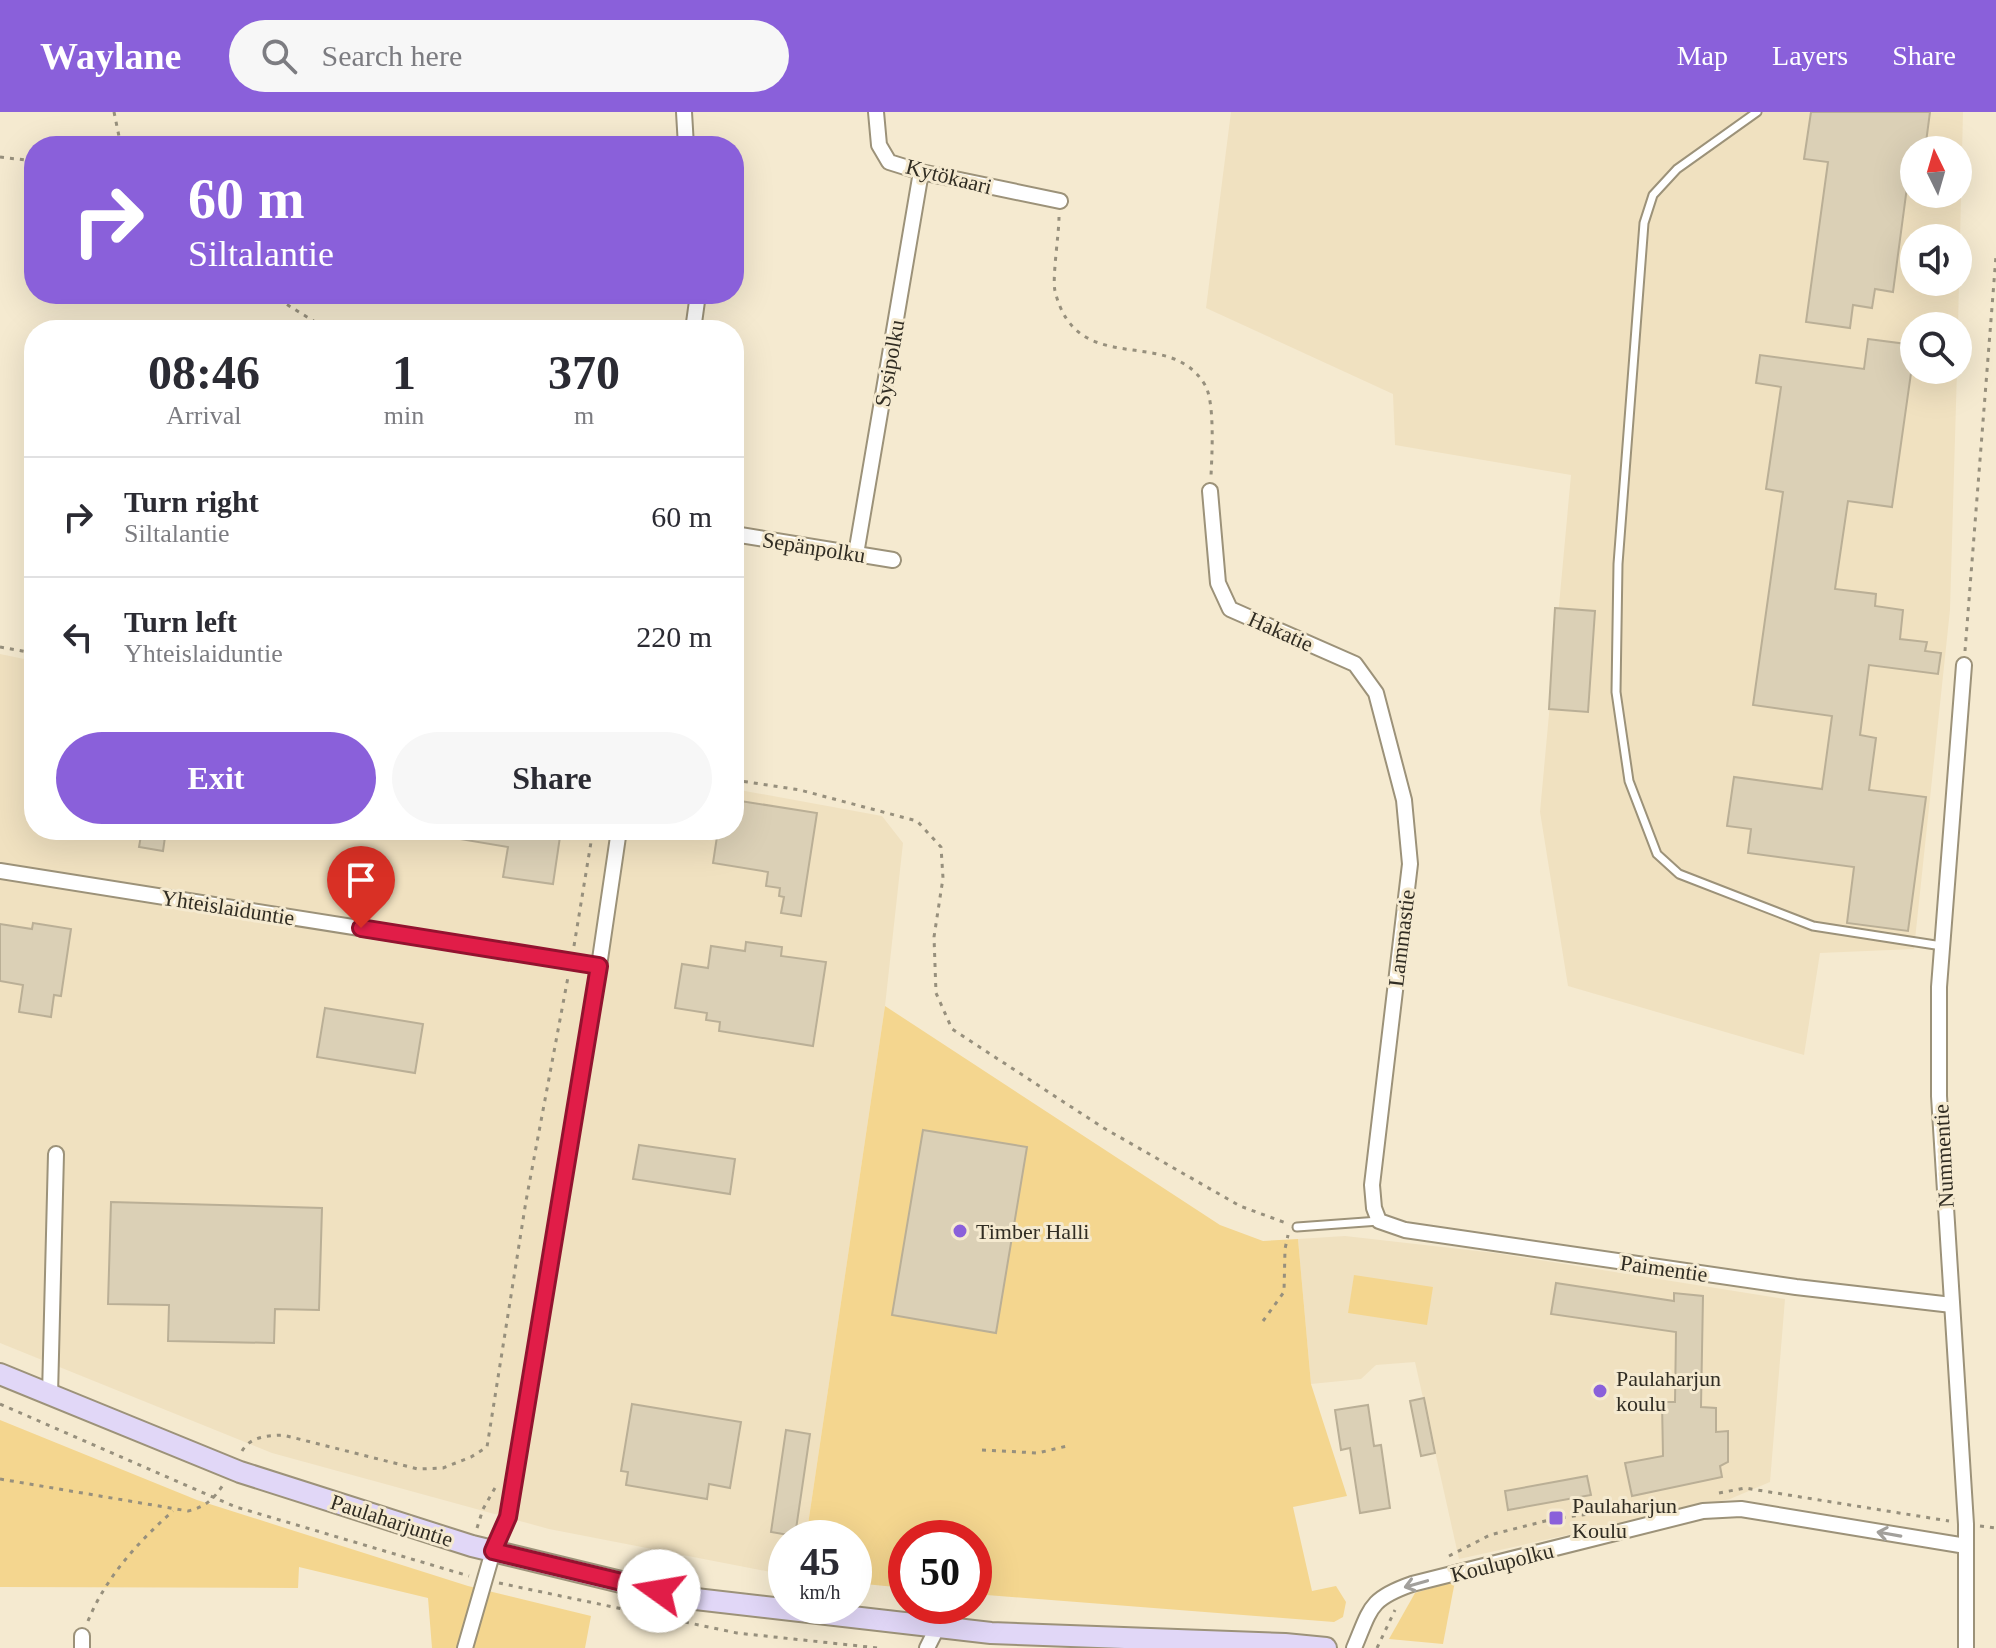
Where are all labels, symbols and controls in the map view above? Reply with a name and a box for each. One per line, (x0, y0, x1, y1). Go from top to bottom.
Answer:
search box (229, 20, 789, 92)
icon: search (257, 34, 301, 78)
text: Waylane (40, 35, 181, 77)
text: Search here (321, 39, 462, 72)
text: Map (1677, 40, 1728, 71)
text: Layers (1772, 40, 1848, 71)
text: Share (1892, 40, 1956, 71)
north arrow (1900, 136, 1972, 208)
map controls (1900, 136, 1972, 384)
street label: Kytökaari (903, 154, 995, 199)
icon: right (56, 168, 160, 272)
text: 60 m (188, 168, 305, 230)
button: sound (1900, 224, 1972, 296)
text: Siltalantie (188, 234, 334, 274)
button: search (1900, 312, 1972, 384)
street label: Sysipolku (870, 318, 909, 409)
text: 08:46 (148, 346, 260, 399)
text: 1 (392, 346, 416, 399)
text: 370 (548, 346, 620, 399)
text: Arrival (166, 401, 241, 430)
text: min (384, 401, 424, 430)
text: m (574, 401, 594, 430)
text: Turn right (124, 485, 259, 518)
icon: right (56, 495, 100, 539)
text: 60 m (651, 500, 712, 533)
text: Siltalantie (124, 519, 229, 548)
street label: Sepänpolku (761, 527, 867, 568)
text: Turn left (124, 605, 237, 638)
street label: Hakatie (1244, 606, 1317, 657)
icon: left (56, 615, 100, 659)
text: 220 m (636, 620, 712, 653)
text: Yhteislaiduntie (124, 639, 283, 668)
button: Exit (56, 732, 376, 824)
button: Share (392, 732, 712, 824)
pin (327, 846, 395, 928)
icon: arrive (339, 858, 383, 902)
street label: Yhteislaiduntie (160, 885, 296, 930)
street label: Lammastie (1383, 888, 1420, 988)
street label: Nummentie (1928, 1103, 1959, 1208)
place label: Timber Halli (976, 1219, 1089, 1244)
marker: Timber Halli (951, 1222, 969, 1240)
street label: Paimentie (1619, 1250, 1709, 1287)
place label: Paulaharjun koulu (1616, 1366, 1721, 1416)
marker: Paulaharjun koulu (1591, 1382, 1609, 1400)
street label: Paulaharjuntie (328, 1489, 456, 1552)
place label: Paulaharjun Koulu (1572, 1493, 1677, 1543)
marker: Paulaharjun Koulu (1547, 1509, 1565, 1527)
speed limit sign: 50 (888, 1520, 992, 1624)
one-way arrow (1877, 1525, 1902, 1540)
street label: Koulupolku (1448, 1538, 1556, 1587)
text: 45 (800, 1539, 840, 1584)
position arrow (617, 1549, 701, 1633)
one-way arrow (1404, 1577, 1430, 1592)
text: km/h (799, 1581, 841, 1603)

